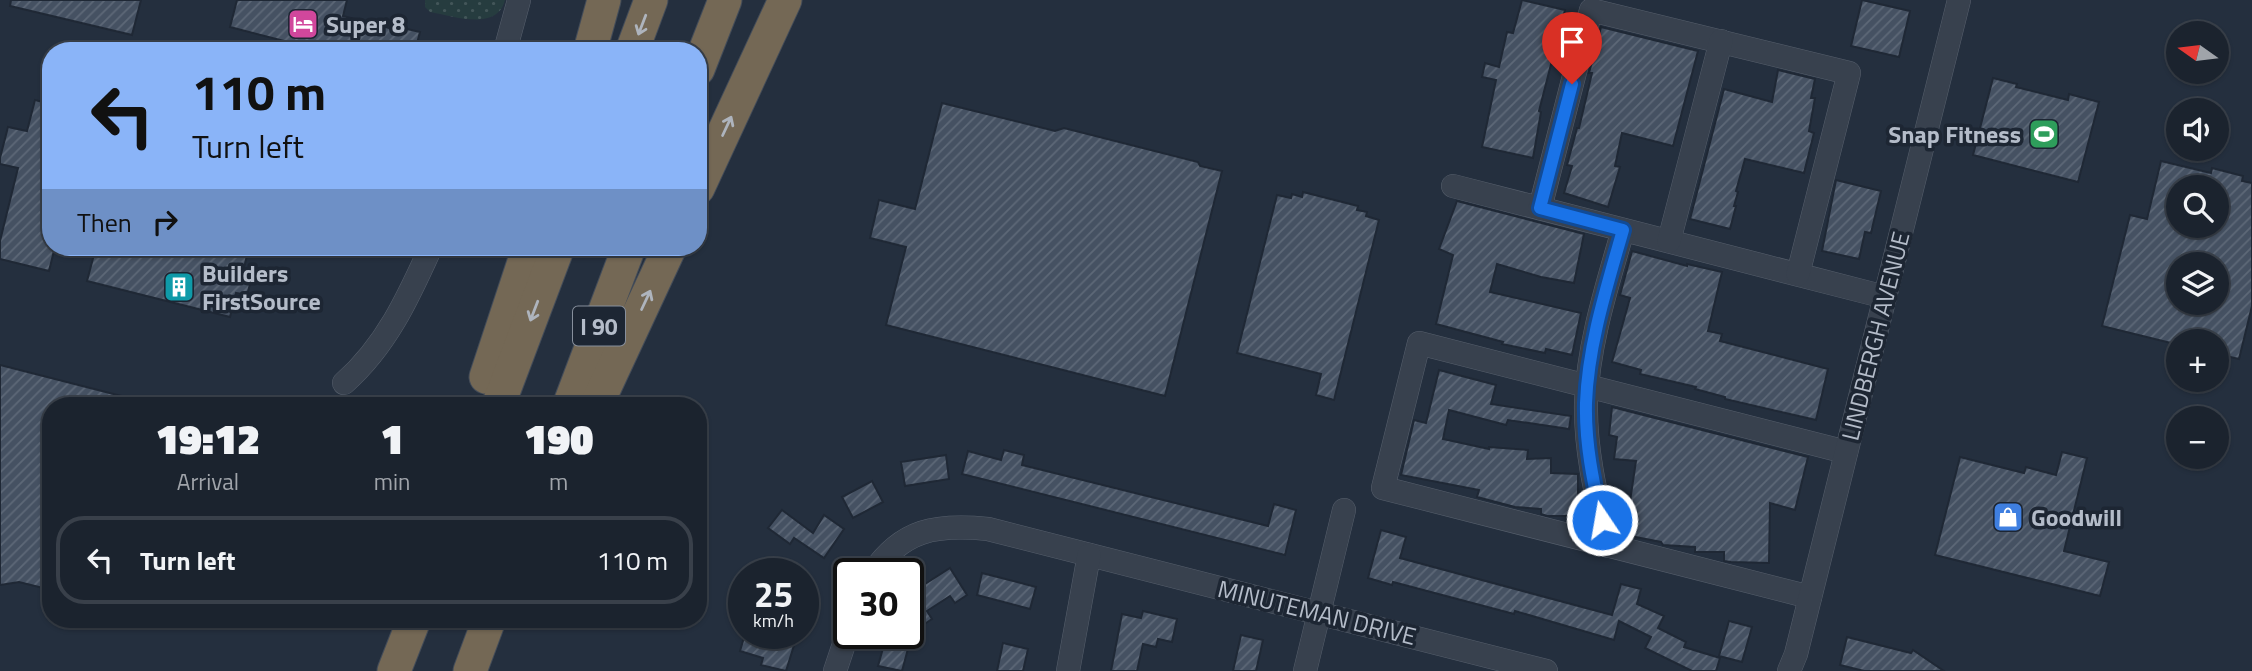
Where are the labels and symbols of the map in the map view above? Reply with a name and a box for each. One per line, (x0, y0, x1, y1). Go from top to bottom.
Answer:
place label: Super 8 (326, 6, 405, 42)
hotel icon: Super 8 (286, 7, 320, 41)
pin (1542, 12.0, 1602, 84)
one-way arrow (635, 14, 647, 36)
north arrow (2166, 21, 2230, 84)
one-way arrow (721, 116, 734, 137)
place label: Snap Fitness (1888, 116, 2021, 152)
sports icon: Snap Fitness (2027, 117, 2061, 151)
street label: LINDBERGH AVENUE (1832, 228, 1918, 444)
place label: Builders FirstSource (202, 255, 321, 319)
building icon: Builders FirstSource (162, 270, 196, 304)
one-way arrow (639, 290, 653, 311)
one-way arrow (527, 299, 539, 321)
road number: I 90 (573, 306, 625, 346)
position arrow (1565, 483, 1639, 557)
place label: Goodwill (2031, 499, 2122, 535)
shop icon: Goodwill (1991, 500, 2025, 534)
speed limit sign: 30 (833, 558, 924, 649)
street label: MINUTEMAN DRIVE (1214, 570, 1420, 654)

